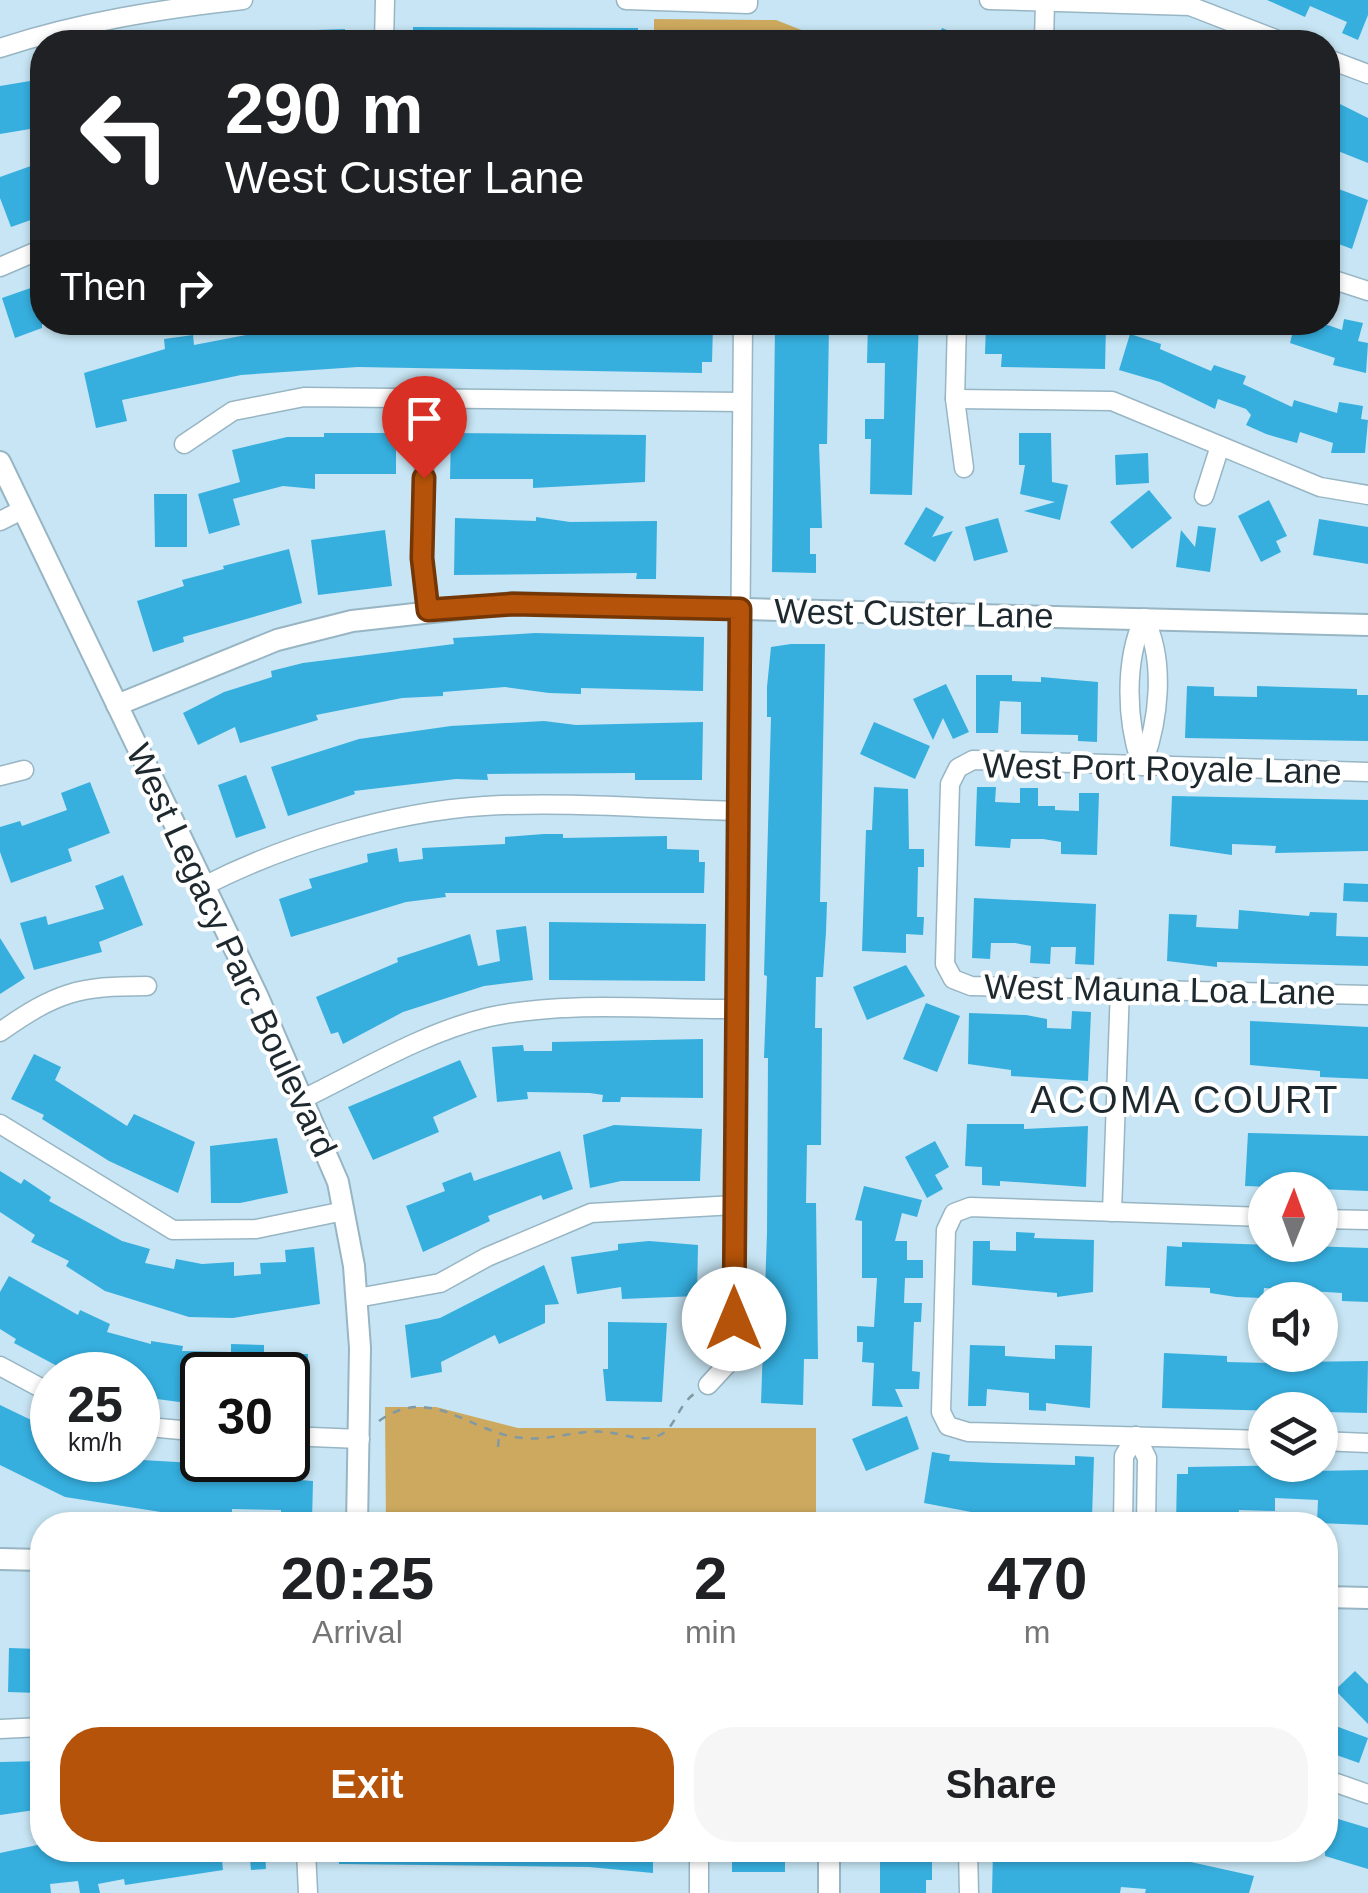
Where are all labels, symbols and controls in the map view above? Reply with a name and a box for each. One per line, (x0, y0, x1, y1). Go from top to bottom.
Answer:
icon: left (60, 70, 190, 200)
text: 290 m (225, 70, 423, 148)
text: West Custer Lane (225, 152, 584, 203)
icon: right (167, 260, 222, 315)
text: Then (60, 266, 147, 308)
pin (382, 376, 467, 479)
icon: arrive (397, 391, 452, 446)
street label: West Custer Lane (774, 591, 1054, 635)
street label: West Legacy Parc Boulevard (119, 738, 345, 1162)
street label: West Port Royale Lane (982, 745, 1342, 791)
street label: West Mauna Loa Lane (984, 966, 1336, 1012)
district label: ACOMA COURT (1030, 1079, 1340, 1121)
north arrow (1248, 1172, 1338, 1262)
map controls (1248, 1172, 1338, 1482)
position arrow (682, 1267, 786, 1371)
button: sound (1248, 1282, 1338, 1372)
speed limit sign: 30 (180, 1352, 310, 1482)
text: 25 (67, 1377, 123, 1433)
button: layers (1248, 1392, 1338, 1482)
text: km/h (68, 1428, 122, 1456)
text: 20:25 (281, 1545, 434, 1612)
text: 2 (694, 1545, 727, 1612)
text: 470 (987, 1545, 1087, 1612)
text: Arrival (312, 1614, 403, 1650)
text: min (685, 1614, 736, 1650)
text: m (1024, 1614, 1051, 1650)
button: Exit (60, 1727, 674, 1842)
button: Share (694, 1727, 1308, 1842)

